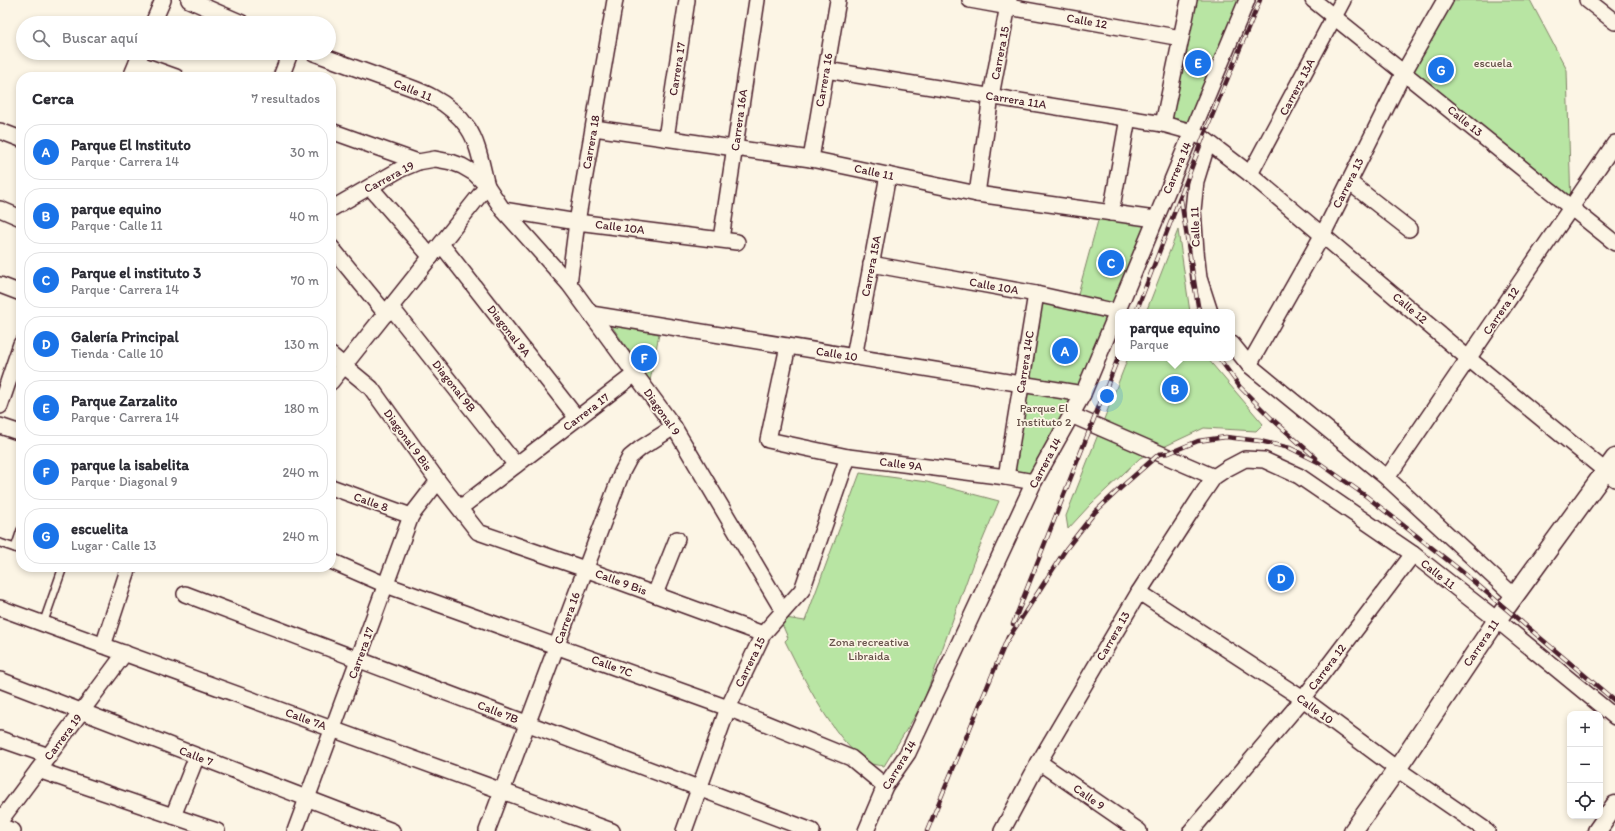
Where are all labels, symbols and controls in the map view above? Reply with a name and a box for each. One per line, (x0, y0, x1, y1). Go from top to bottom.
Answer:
street label: Calle 12 (1066, 11, 1109, 32)
search box (16, 16, 336, 60)
street label: Carrera 15 (988, 25, 1012, 81)
icon: search (30, 27, 52, 49)
text: Buscar aquí (62, 29, 138, 47)
street label: Carrera 17 (666, 41, 688, 97)
pin: E (1185, 48, 1211, 78)
street label: Carrera 16 (812, 52, 836, 108)
pin: G (1428, 55, 1454, 85)
street label: Carrera 13A (1276, 56, 1318, 118)
park label: escuela (1474, 56, 1513, 70)
street label: Calle 11 (392, 76, 435, 104)
text: Cerca (32, 88, 74, 108)
street label: Carrera 16A (728, 88, 750, 152)
street label: Carrera 11A (985, 88, 1048, 112)
text: 7 resultados (252, 91, 320, 106)
street label: Calle 13 (1445, 103, 1486, 140)
street label: Carrera 18 (579, 113, 603, 170)
text: Parque El Instituto (71, 136, 191, 154)
street label: Carrera 14 (1160, 140, 1194, 196)
text: A (42, 145, 50, 160)
text: 30 m (290, 145, 319, 160)
text: Parque · Carrera 14 (71, 154, 179, 169)
street label: Carrera 13 (1329, 155, 1367, 211)
street label: Carrera 19 (362, 158, 416, 196)
street label: Calle 11 (853, 161, 896, 183)
text: parque equino (71, 200, 161, 218)
street label: Calle 11 (1187, 206, 1203, 247)
text: B (42, 209, 50, 224)
text: 40 m (289, 209, 319, 224)
street label: Calle 10A (594, 217, 646, 237)
text: Parque · Calle 11 (71, 218, 163, 233)
street label: Carrera 15A (858, 234, 884, 298)
pin: C (1098, 248, 1124, 278)
text: Parque el instituto 3 (71, 264, 201, 282)
text: C (42, 273, 50, 288)
text: 70 m (291, 273, 319, 288)
street label: Calle 10A (968, 275, 1020, 297)
text: Parque · Carrera 14 (71, 282, 179, 297)
street label: Carrera 12 (1480, 284, 1522, 338)
street label: Calle 12 (1390, 289, 1431, 327)
street label: Diagonal 9A (484, 302, 534, 360)
popup (1115, 309, 1235, 361)
text: parque equino (1130, 319, 1220, 337)
text: Galería Principal (71, 328, 179, 346)
street label: Carrera 14C (1013, 329, 1037, 394)
pin: A (1052, 336, 1078, 366)
text: D (42, 337, 50, 352)
text: 130 m (284, 337, 319, 352)
text: Parque (1130, 337, 1169, 352)
pin: F (631, 343, 657, 373)
street label: Calle 10 (815, 344, 859, 364)
text: Tienda · Calle 10 (71, 346, 163, 361)
street label: Diagonal 9B (429, 357, 479, 415)
pin: B (1162, 374, 1188, 404)
street label: Diagonal 9 (641, 386, 683, 438)
your location (1097, 386, 1117, 406)
street label: Carrera 17 (560, 390, 612, 434)
text: Parque Zarzalito (71, 392, 177, 410)
text: E (42, 401, 50, 416)
text: 180 m (284, 401, 319, 416)
park label: Parque El Instituto 2 (1017, 401, 1072, 429)
street label: Diagonal 9 Bis (381, 406, 435, 474)
text: Parque · Carrera 14 (71, 410, 179, 425)
street label: Carrera 14 (1026, 435, 1064, 491)
street label: Calle 9A (879, 454, 924, 474)
text: parque la isabelita (71, 456, 189, 474)
text: F (43, 465, 49, 480)
text: 240 m (282, 465, 319, 480)
text: Parque · Diagonal 9 (71, 474, 178, 489)
street label: Calle 8 (352, 489, 391, 515)
text: escuelita (71, 520, 128, 538)
text: G (42, 529, 50, 544)
text: 240 m (282, 529, 319, 544)
text: Lugar · Calle 13 (71, 538, 156, 553)
street label: Calle 11 (1418, 556, 1459, 592)
pin: D (1268, 563, 1294, 593)
street label: Calle 9 Bis (593, 566, 649, 598)
street label: Carrera 16 (551, 590, 583, 646)
street label: Carrera 13 (1093, 608, 1133, 663)
street label: Carrera 11 (1460, 616, 1502, 669)
street label: Carrera 17 (345, 625, 377, 681)
street label: Carrera 15 (732, 634, 768, 690)
park label: Zona recreativa Libraida (829, 635, 910, 663)
street label: Carrera 12 (1305, 640, 1349, 693)
street label: Calle 7C (589, 652, 635, 680)
street label: Calle 10 (1294, 691, 1336, 727)
street label: Calle 7B (475, 698, 521, 726)
street label: Calle 7A (283, 705, 329, 733)
street label: Carrera 19 (41, 711, 85, 763)
map controls (1567, 711, 1603, 819)
button: + (1567, 711, 1603, 747)
street label: Carrera 14 (879, 738, 919, 792)
street label: Calle 7 (177, 743, 215, 769)
button: − (1567, 747, 1603, 783)
street label: Calle 9 (1070, 781, 1108, 813)
button: locate (1567, 783, 1603, 819)

